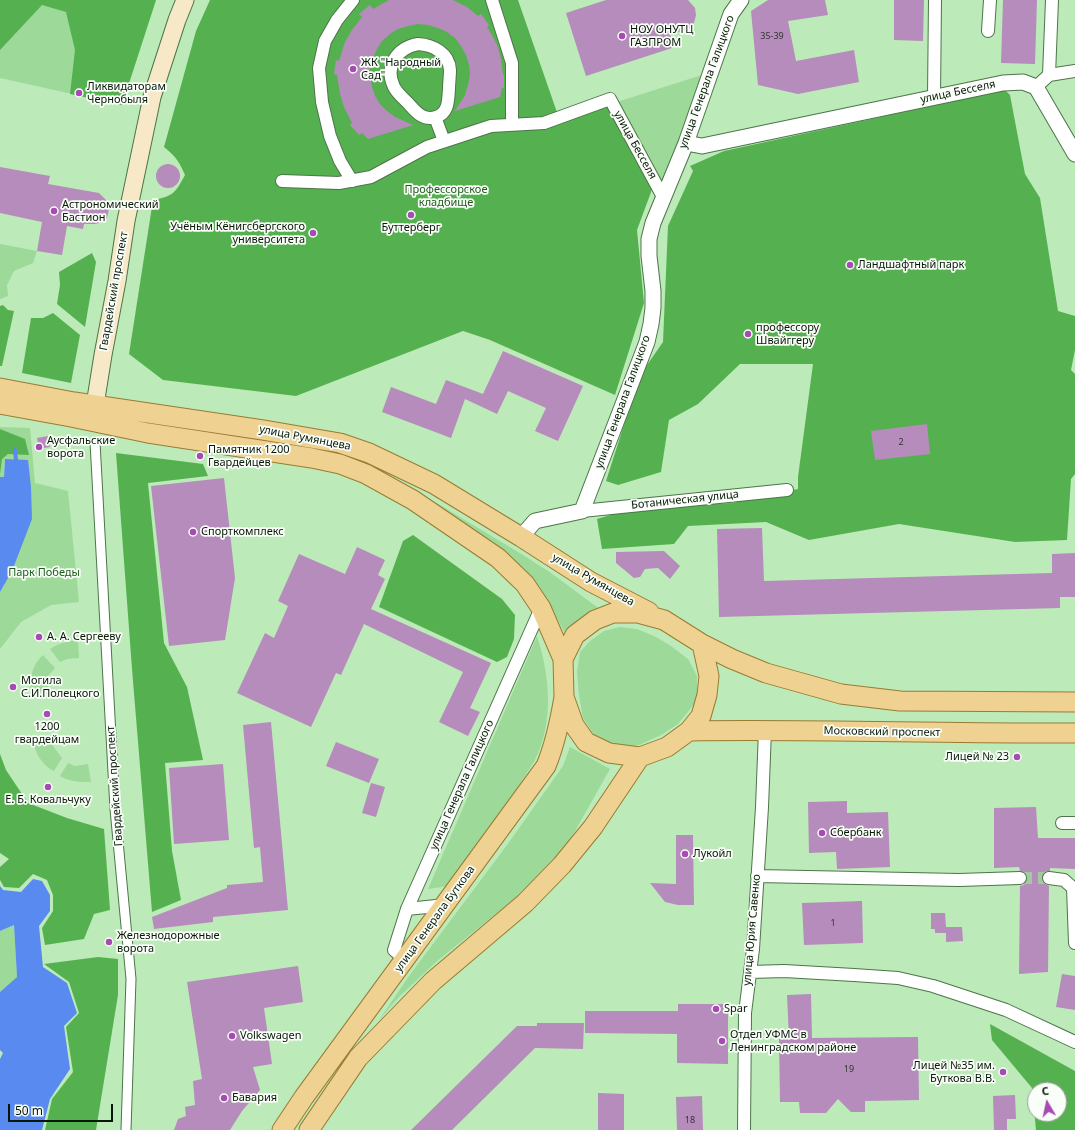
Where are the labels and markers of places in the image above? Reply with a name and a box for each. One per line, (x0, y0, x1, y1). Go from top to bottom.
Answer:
place label: НОУ ОНУТЦ ГАЗПРОМ (630, 23, 693, 49)
marker: НОУ ОНУТЦ ГАЗПРОМ (617, 31, 627, 41)
place label: ЖК "Народный Сад" (361, 56, 441, 82)
marker: ЖК "Народный Сад" (348, 64, 358, 74)
place label: Ликвидаторам Чернобыля (87, 80, 166, 106)
marker: Ликвидаторам Чернобыля (74, 88, 84, 98)
place label: Астрономический Бастион (62, 198, 159, 224)
marker: Астрономический Бастион (49, 206, 59, 216)
marker: Буттерберг (406, 210, 416, 220)
place label: Учёным Кёнигсбергского университета (170, 220, 305, 246)
place label: Буттерберг (381, 221, 441, 235)
marker: Учёным Кёнигсбергского университета (308, 228, 318, 238)
place label: Ландшафтный парк (858, 258, 964, 272)
marker: Ландшафтный парк (845, 260, 855, 270)
place label: профессору Швайггеру (756, 321, 819, 347)
marker: профессору Швайггеру (743, 329, 753, 339)
place label: Аусфальские ворота (47, 434, 115, 460)
marker: Аусфальские ворота (34, 442, 44, 452)
place label: Памятник 1200 Гвардейцев (208, 443, 290, 469)
marker: Памятник 1200 Гвардейцев (195, 451, 205, 461)
place label: Спорткомплекс (201, 525, 284, 539)
marker: Спорткомплекс (188, 527, 198, 537)
place label: А. А. Сергееву (47, 630, 121, 644)
marker: А. А. Сергееву (34, 632, 44, 642)
place label: Могила С.И.Полецкого (21, 674, 99, 700)
marker: Могила С.И.Полецкого (8, 682, 18, 692)
marker: 1200 гвардейцам (42, 709, 52, 719)
place label: 1200 гвардейцам (15, 720, 79, 746)
place label: Лицей № 23 (945, 750, 1009, 764)
marker: Лицей № 23 (1012, 752, 1022, 762)
marker: Е. Б. Ковальчуку (43, 782, 53, 792)
place label: Е. Б. Ковальчуку (5, 793, 91, 807)
place label: Сбербанк (830, 826, 882, 840)
marker: Сбербанк (817, 828, 827, 838)
place label: Лукойл (693, 847, 732, 861)
marker: Лукойл (680, 849, 690, 859)
place label: Железнодорожные ворота (117, 929, 220, 955)
marker: Железнодорожные ворота (104, 937, 114, 947)
place label: Spar (724, 1002, 748, 1016)
marker: Spar (711, 1004, 721, 1014)
place label: Отдел УФМС в Ленинградском районе (730, 1028, 856, 1054)
place label: Volkswagen (240, 1029, 302, 1043)
marker: Volkswagen (227, 1031, 237, 1041)
marker: Отдел УФМС в Ленинградском районе (717, 1036, 727, 1046)
place label: Лицей №35 им. Буткова В.В. (913, 1059, 995, 1085)
marker: Лицей №35 им. Буткова В.В. (998, 1067, 1008, 1077)
place label: Бавария (232, 1091, 277, 1105)
marker: Бавария (219, 1093, 229, 1103)

